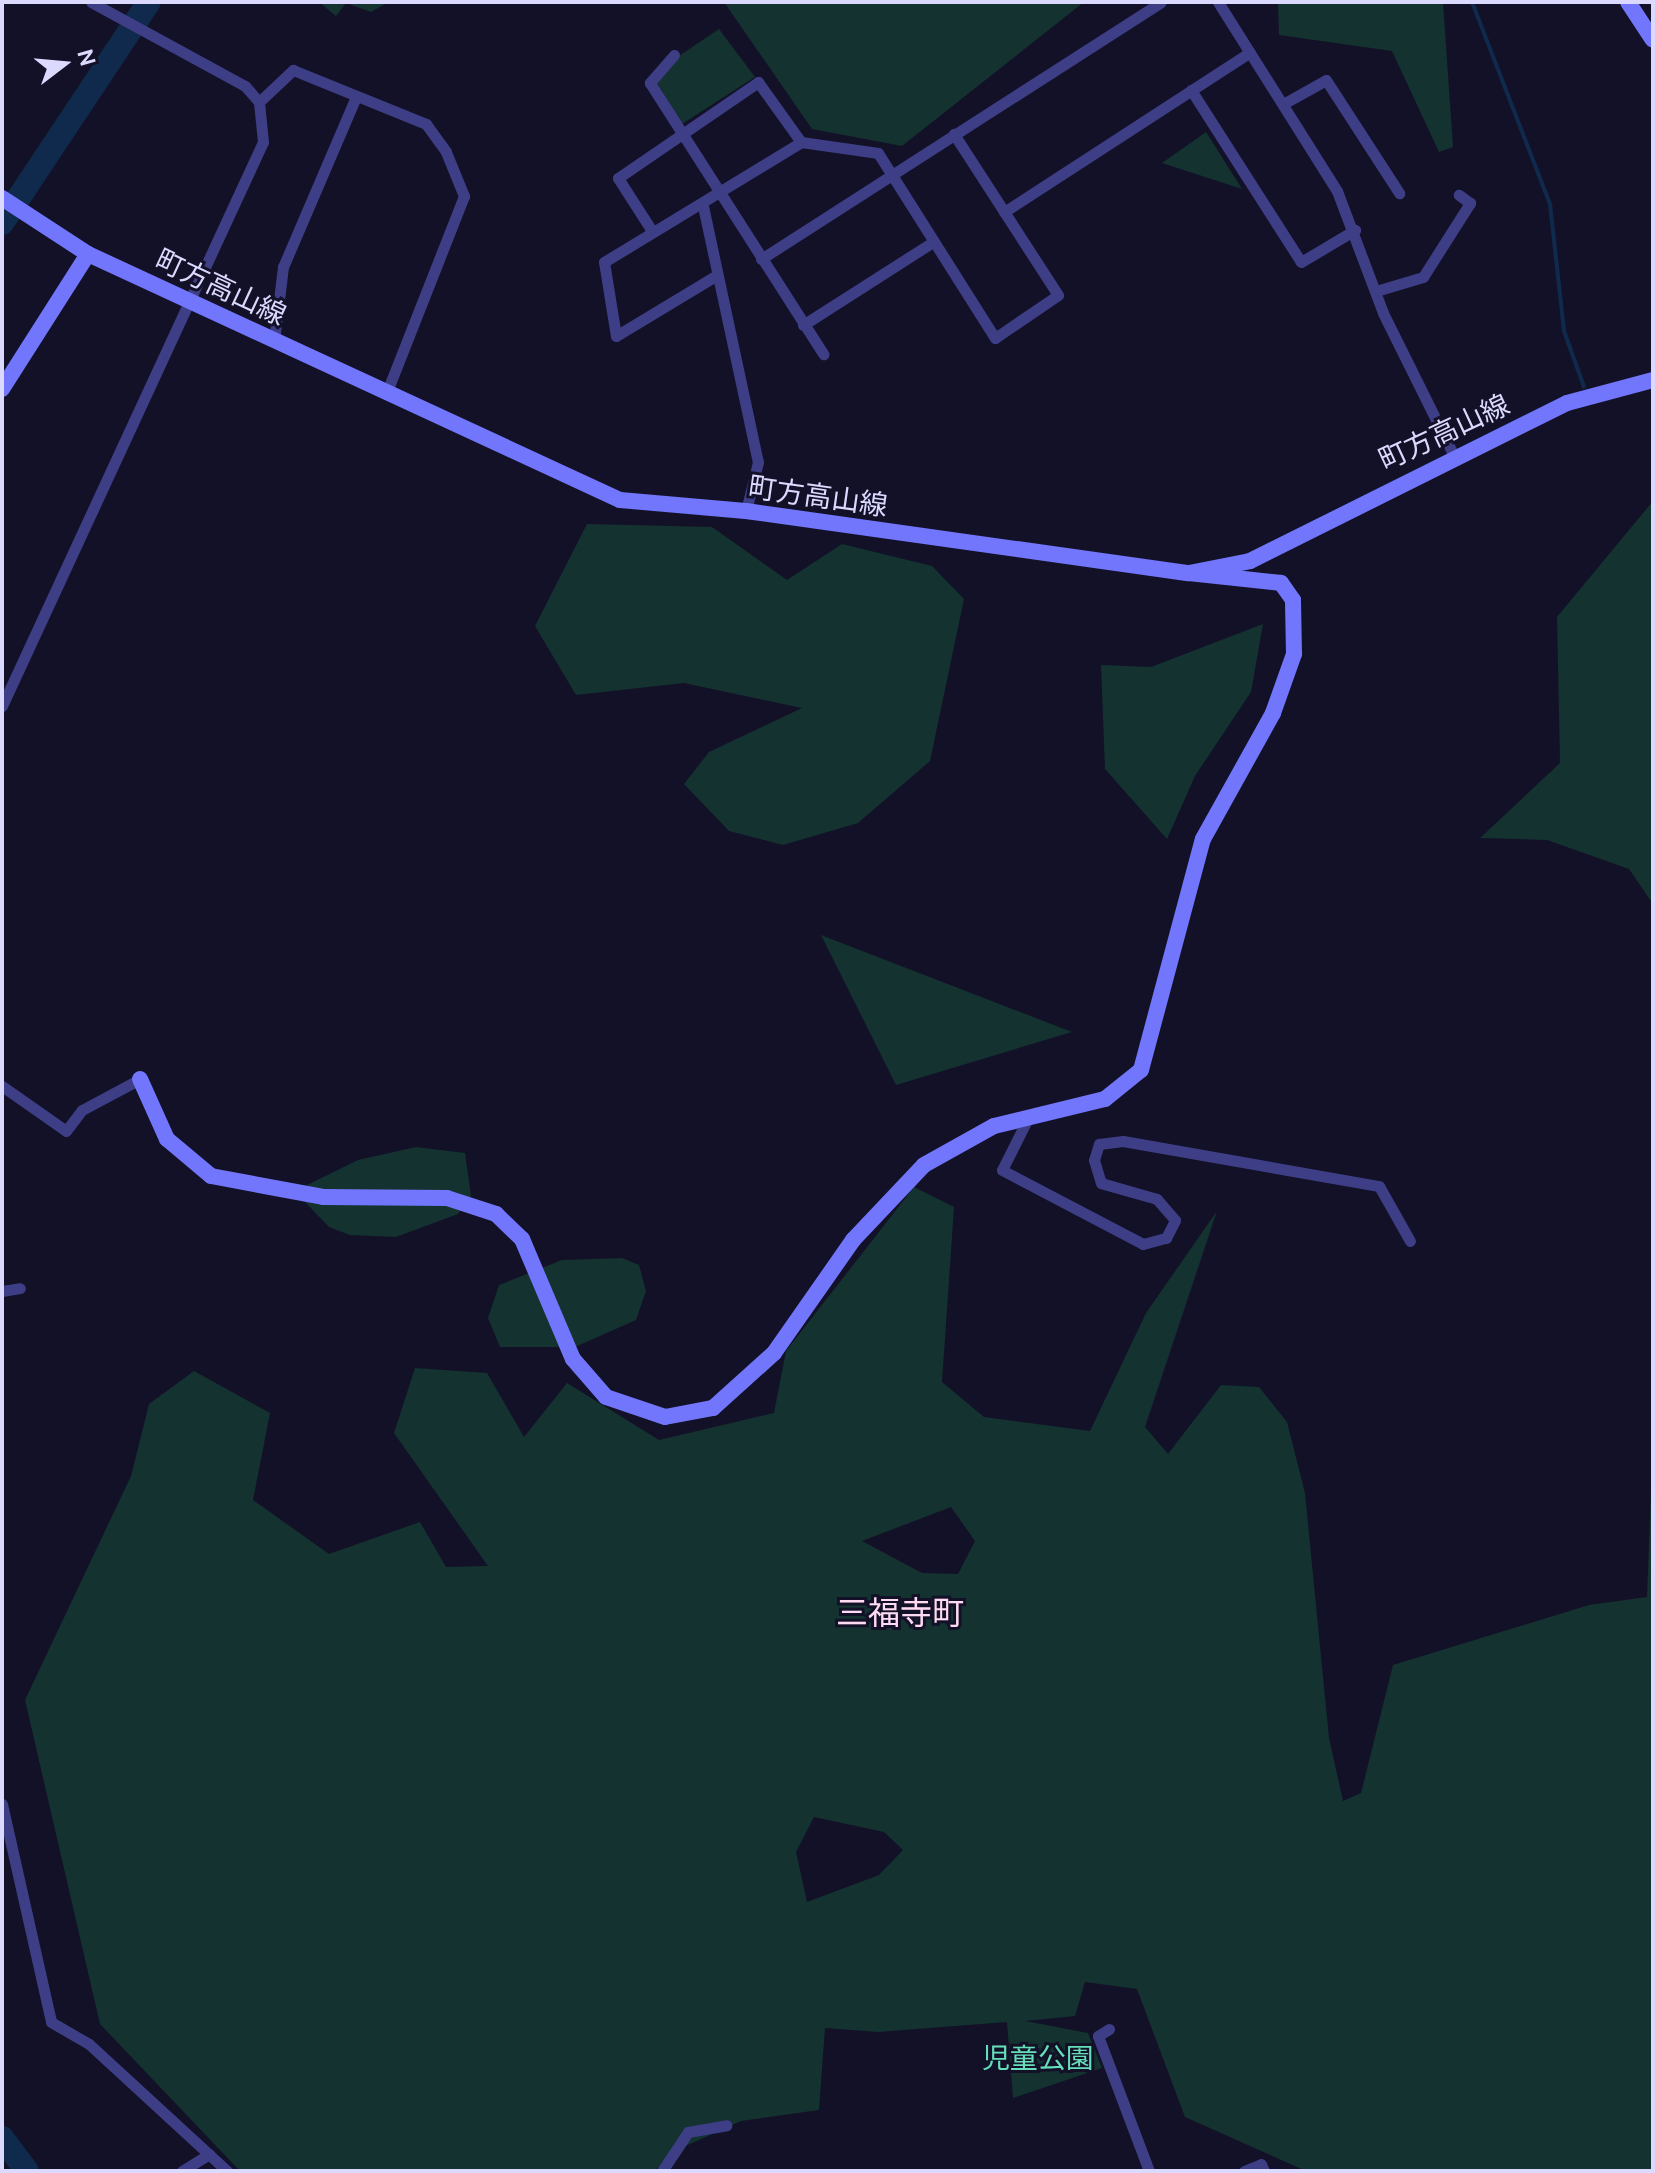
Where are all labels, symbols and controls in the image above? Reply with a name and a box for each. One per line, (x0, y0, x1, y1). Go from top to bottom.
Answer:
north arrow (24, 24, 104, 104)
text: N (73, 46, 102, 69)
street label: 町方高山線 (150, 242, 292, 332)
street label: 町方高山線 (1373, 387, 1515, 477)
street label: 町方高山線 (746, 470, 890, 522)
district label: 三福寺町 (836, 1593, 964, 1631)
park label: 児童公園 (982, 2041, 1094, 2075)

